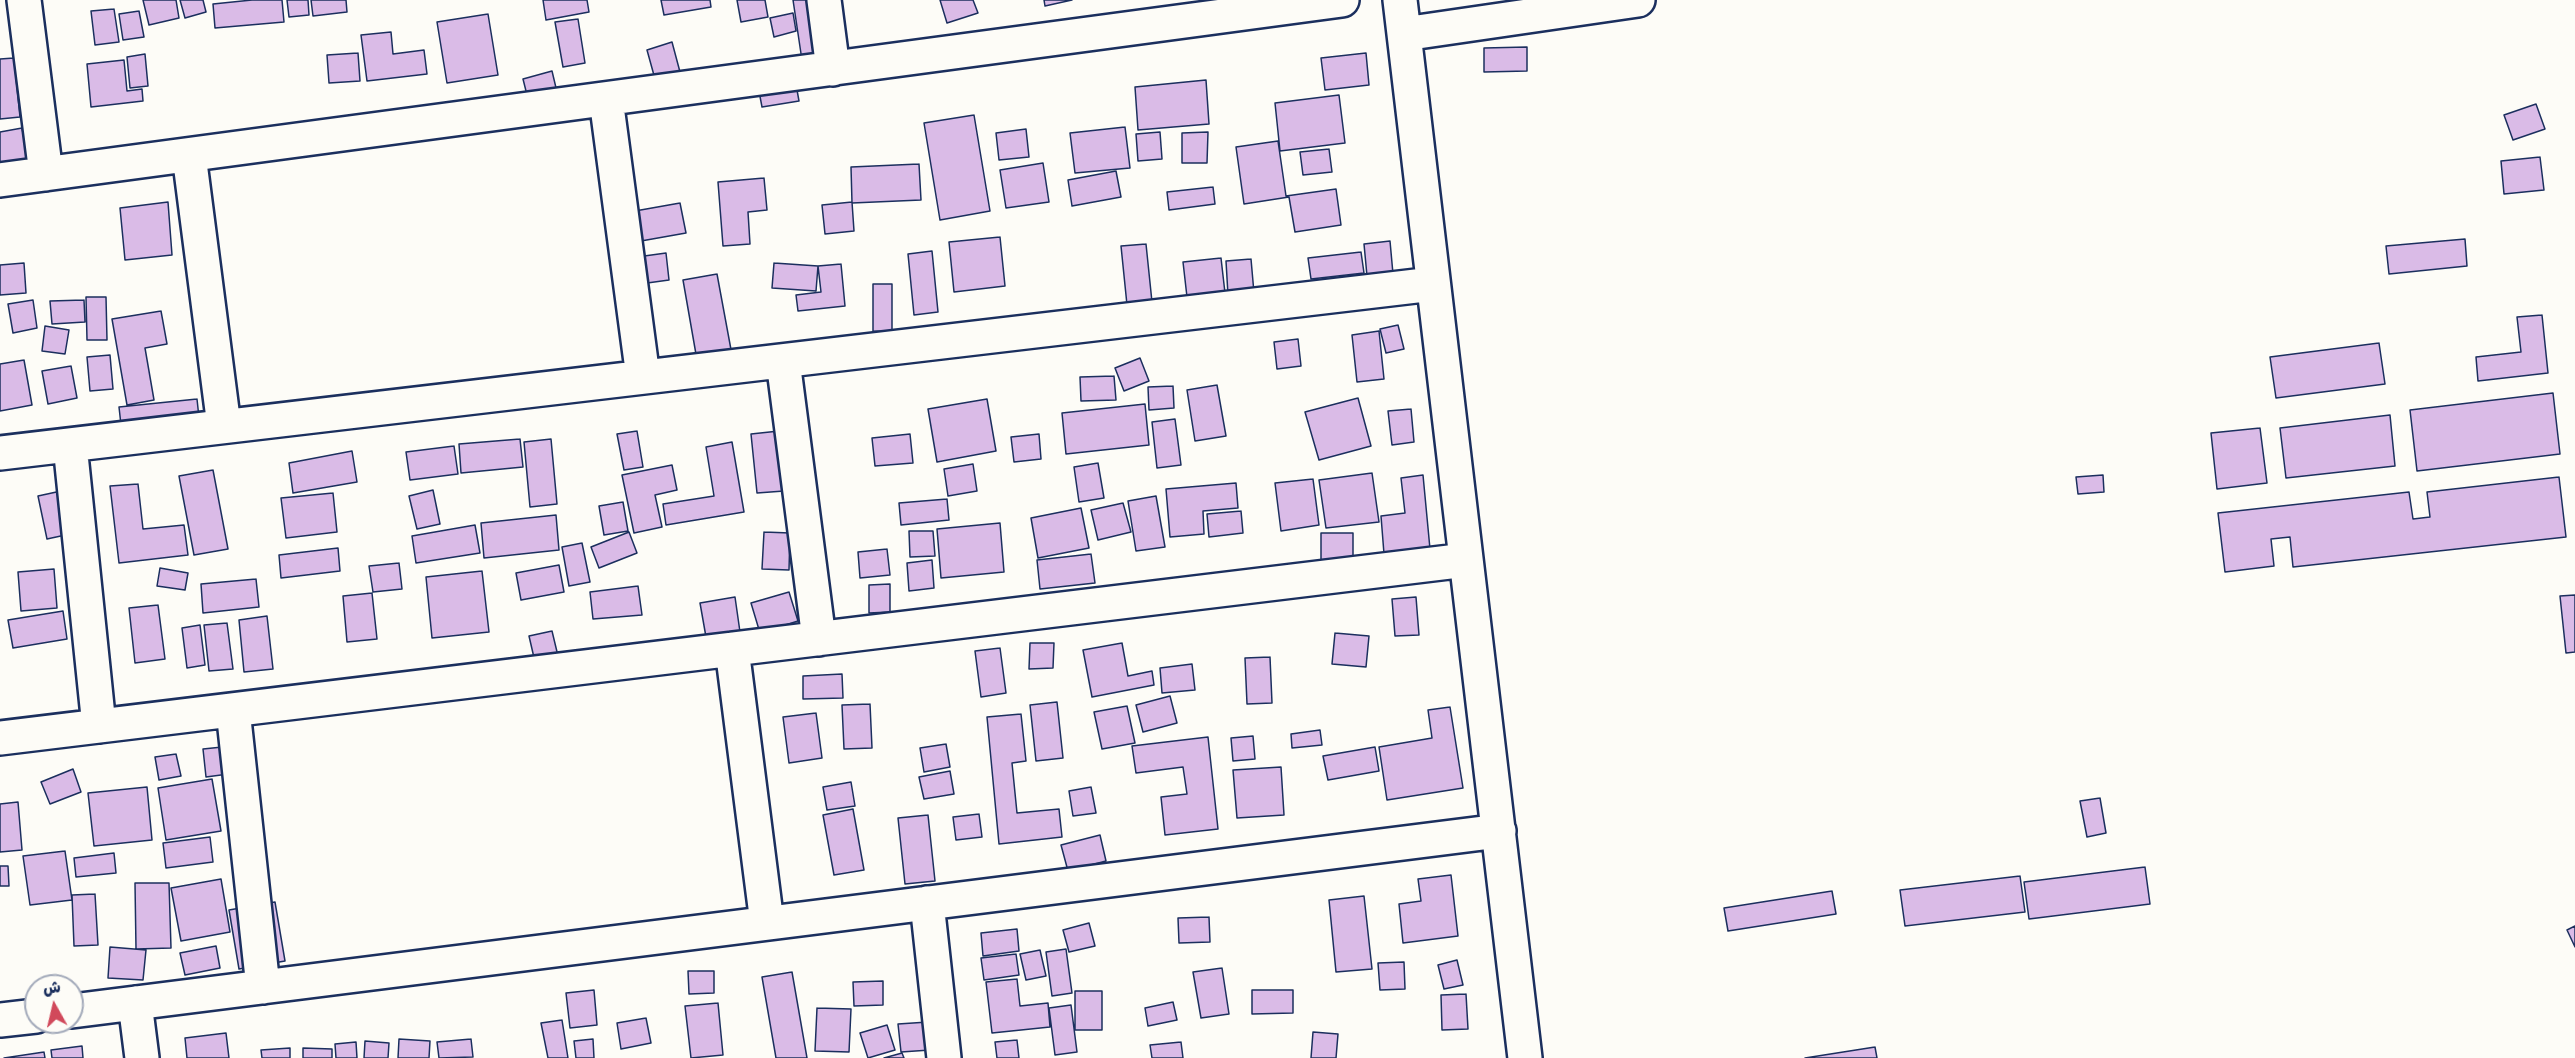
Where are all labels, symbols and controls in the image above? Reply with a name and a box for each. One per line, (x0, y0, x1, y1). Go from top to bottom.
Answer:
north arrow (24, 974, 84, 1034)
text: ش (42, 978, 62, 998)

